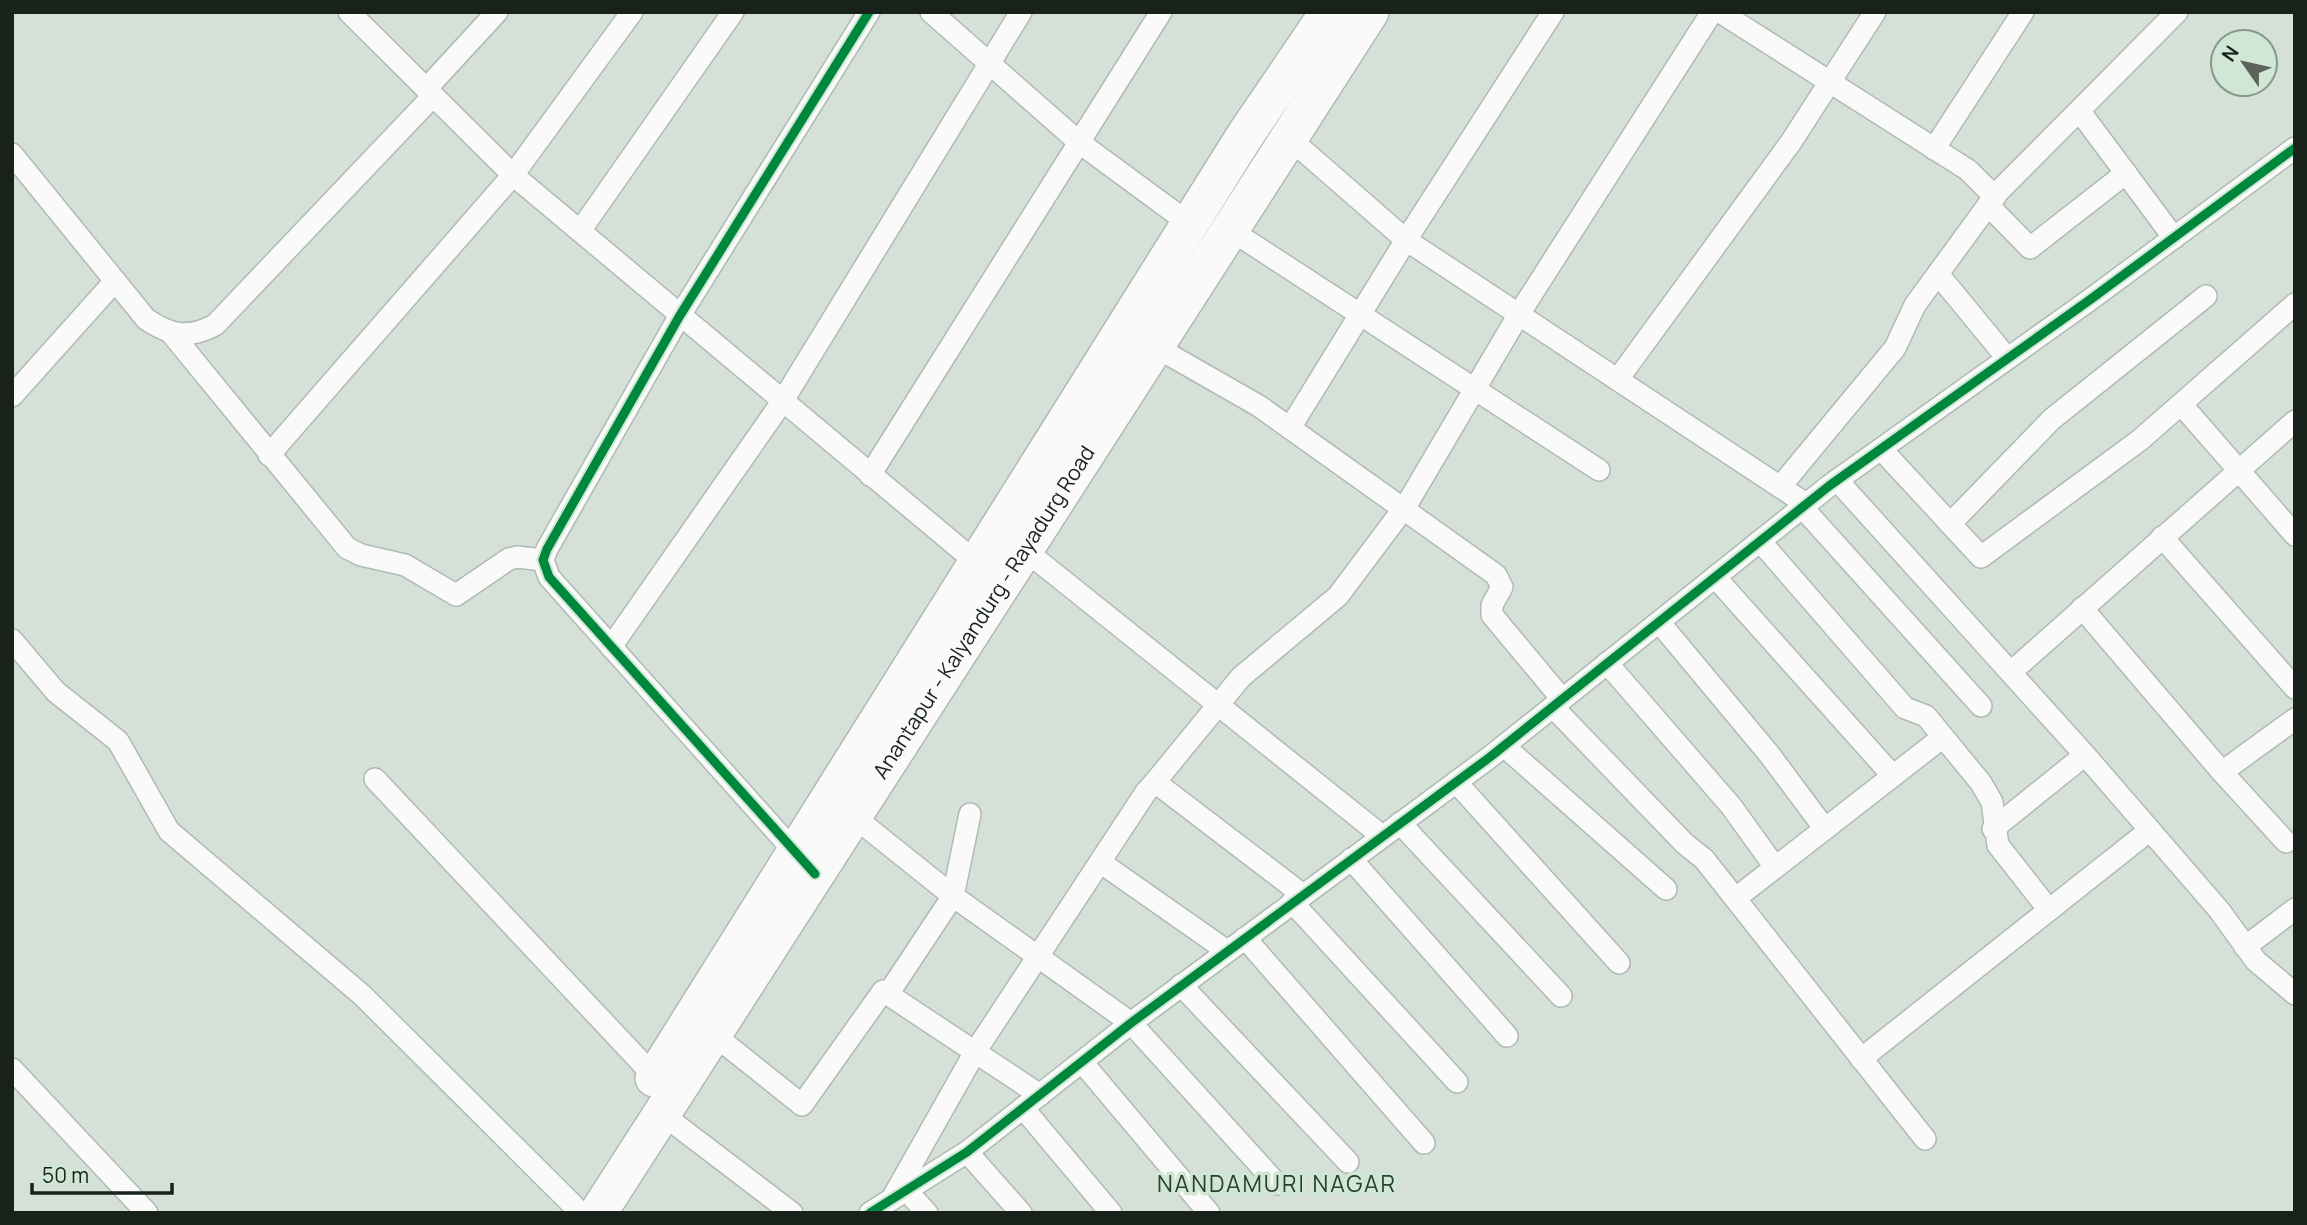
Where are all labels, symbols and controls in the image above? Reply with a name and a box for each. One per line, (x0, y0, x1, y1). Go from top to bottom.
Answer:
north arrow (2209, 28, 2279, 98)
text: N (2215, 41, 2245, 66)
street label: Anantapur - Kalyandurg - Rayadurg Road (866, 440, 1101, 784)
scale bar (32, 1152, 172, 1196)
text: 50 m (42, 1161, 89, 1189)
district label: NANDAMURI NAGAR (1157, 1167, 1397, 1199)

